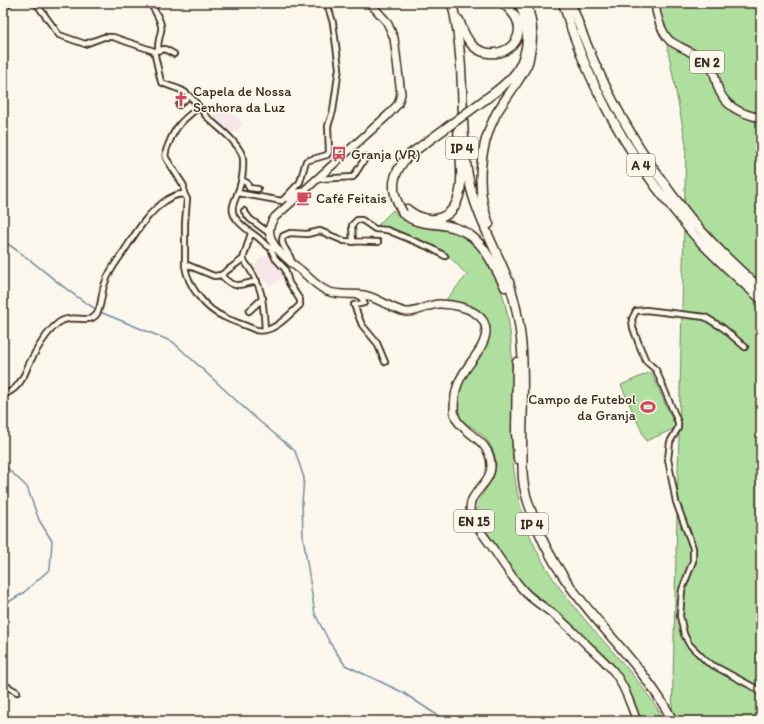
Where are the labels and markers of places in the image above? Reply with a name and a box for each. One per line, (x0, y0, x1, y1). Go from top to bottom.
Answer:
place label: Capela de Nossa Senhora da Luz (193, 83, 292, 116)
church icon: Capela de Nossa Senhora da Luz (172, 90, 190, 108)
bus stop icon: Granja (VR) (330, 145, 348, 163)
place label: Granja (VR) (351, 146, 421, 163)
cafe icon: Café Feitais (295, 189, 313, 207)
place label: Café Feitais (316, 190, 387, 207)
place label: Campo de Futebol da Granja (528, 391, 637, 424)
sports icon: Campo de Futebol da Granja (639, 398, 657, 416)

